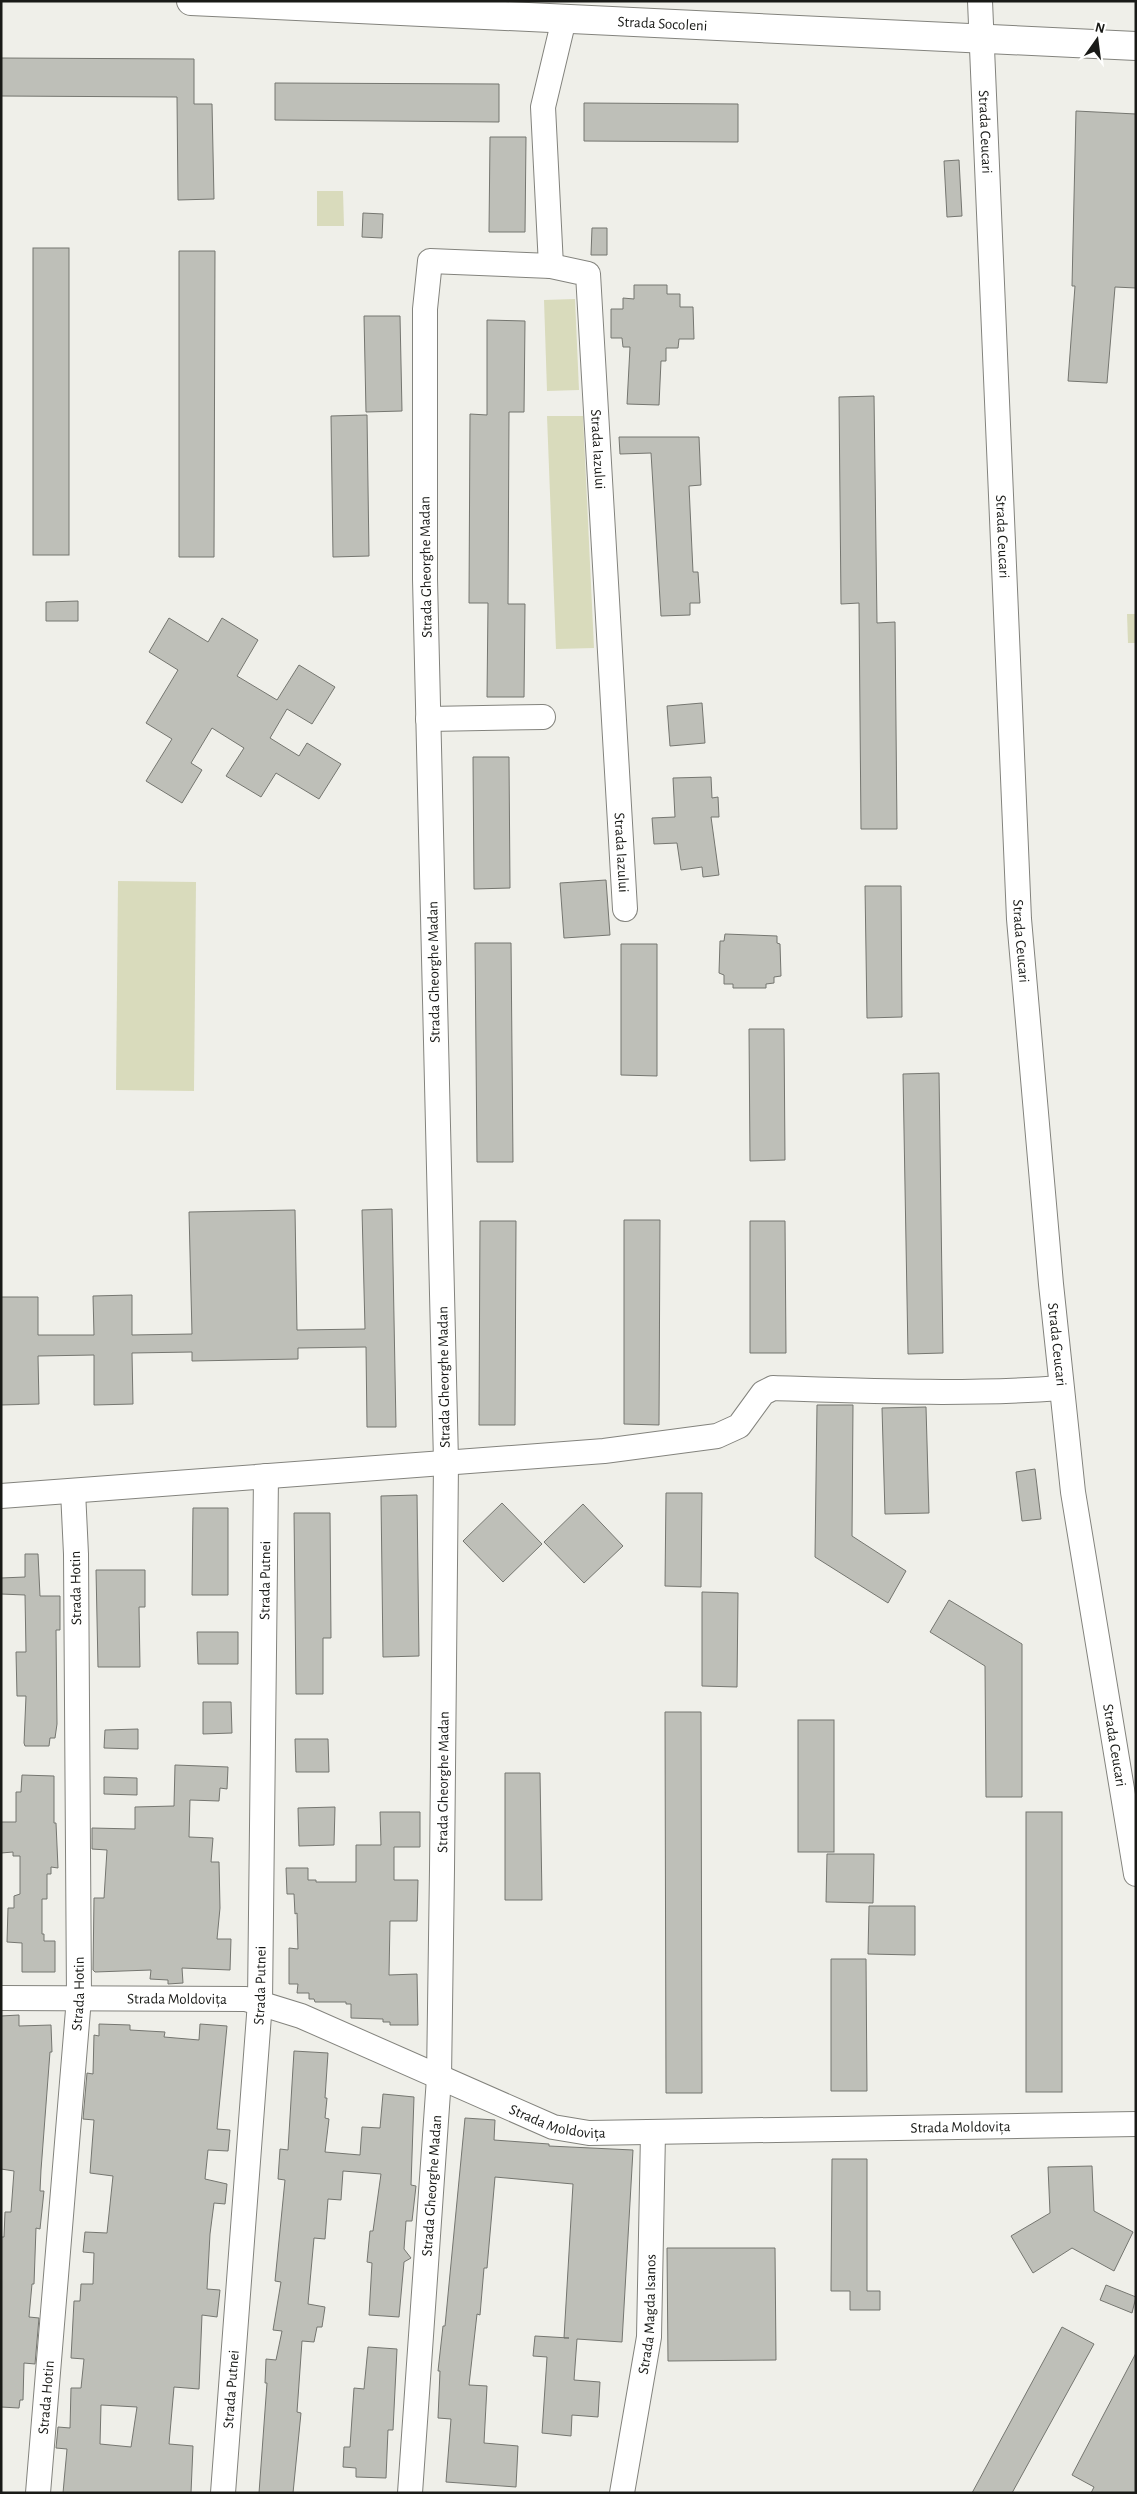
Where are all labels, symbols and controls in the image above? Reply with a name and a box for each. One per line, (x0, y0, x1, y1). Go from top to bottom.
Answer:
street label: Strada Socoleni (617, 14, 708, 33)
north arrow (1072, 15, 1122, 65)
text: N (1093, 20, 1106, 36)
street label: Strada Ceucari (976, 90, 995, 174)
street label: Strada Iazului (588, 409, 608, 490)
street label: Strada Ceucari (993, 494, 1012, 579)
street label: Strada Gheorghe Madan (417, 496, 435, 638)
street label: Strada Iazului (612, 812, 632, 893)
street label: Strada Ceucari (1011, 899, 1032, 983)
street label: Strada Gheorghe Madan (425, 901, 443, 1043)
street label: Strada Ceucari (1046, 1302, 1069, 1387)
street label: Strada Gheorghe Madan (435, 1306, 453, 1448)
street label: Strada Putnei (257, 1541, 273, 1620)
street label: Strada Hotin (68, 1551, 84, 1625)
street label: Strada Ceucari (1101, 1703, 1129, 1788)
street label: Strada Gheorghe Madan (435, 1711, 451, 1853)
street label: Strada Putnei (251, 1946, 268, 2025)
street label: Strada Hotin (69, 1957, 87, 2031)
street label: Strada Moldovița (127, 1991, 227, 2007)
street label: Strada Moldovița (507, 2101, 606, 2141)
street label: Strada Gheorghe Madan (419, 2114, 444, 2257)
street label: Strada Moldovița (910, 2119, 1011, 2135)
street label: Strada Magda Isanos (635, 2254, 658, 2375)
street label: Strada Putnei (220, 2349, 241, 2429)
street label: Strada Hotin (35, 2360, 56, 2435)

